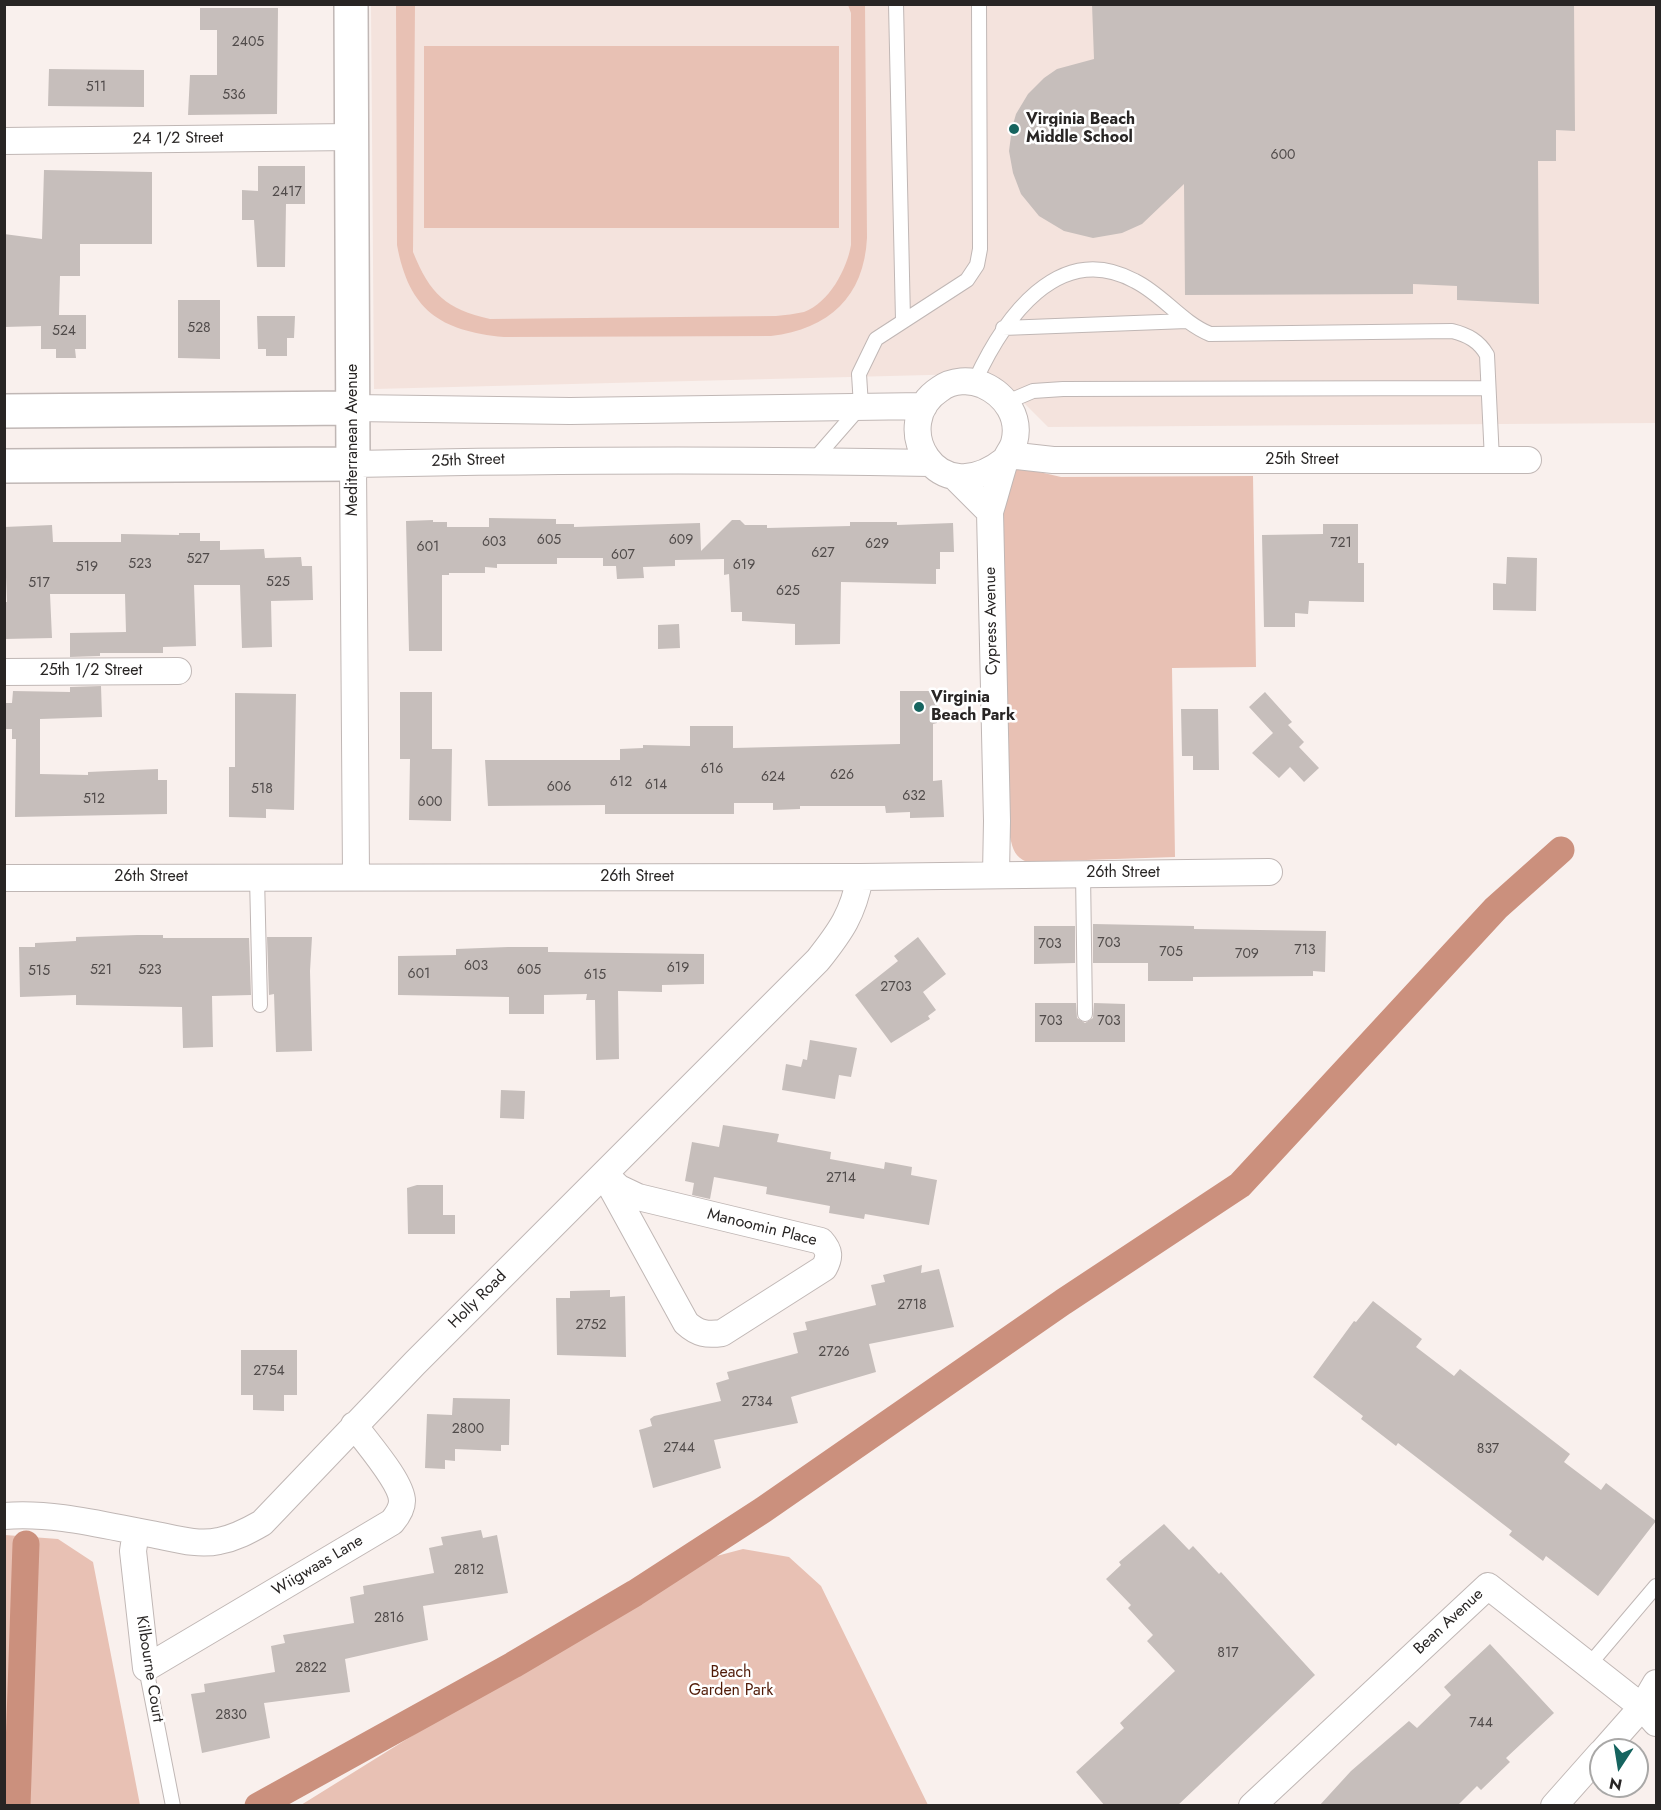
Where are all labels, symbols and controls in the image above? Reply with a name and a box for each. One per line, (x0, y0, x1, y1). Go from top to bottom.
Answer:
house number: 2405 (232, 35, 264, 51)
house number: 511 (86, 80, 106, 96)
house number: 536 (222, 88, 246, 104)
place label: Virginia Beach Middle School (1026, 110, 1135, 148)
marker: Virginia Beach Middle School (1007, 122, 1021, 136)
street label: 24 1/2 Street (132, 129, 224, 149)
house number: 600 (1271, 148, 1295, 164)
house number: 2417 (272, 185, 302, 201)
house number: 528 (187, 321, 211, 337)
house number: 524 (52, 324, 76, 340)
street label: Mediterranean Avenue (343, 364, 363, 516)
street label: 25th Street (431, 450, 505, 472)
street label: 25th Street (1265, 450, 1339, 470)
house number: 605 (537, 533, 561, 549)
house number: 609 (669, 533, 693, 549)
house number: 603 (482, 535, 506, 551)
house number: 721 (1330, 536, 1352, 552)
house number: 629 (865, 537, 889, 553)
house number: 601 (417, 540, 439, 556)
house number: 627 (811, 546, 835, 562)
house number: 607 (611, 548, 635, 564)
house number: 527 (186, 552, 210, 568)
house number: 523 (128, 557, 152, 573)
house number: 619 (733, 558, 755, 574)
house number: 519 (76, 560, 98, 576)
street label: Cypress Avenue (981, 567, 1003, 675)
house number: 525 (266, 575, 290, 591)
house number: 517 (28, 576, 50, 592)
house number: 625 (776, 584, 800, 600)
street label: 25th 1/2 Street (40, 661, 142, 681)
place label: Virginia Beach Park (931, 688, 1015, 726)
marker: Virginia Beach Park (912, 700, 926, 714)
house number: 616 (701, 762, 723, 778)
house number: 626 (830, 768, 854, 784)
house number: 624 (761, 770, 785, 786)
house number: 612 (610, 775, 632, 791)
house number: 614 (645, 778, 667, 794)
house number: 606 (547, 780, 571, 796)
house number: 518 (251, 782, 273, 798)
house number: 632 (902, 789, 926, 805)
house number: 512 (83, 792, 105, 808)
house number: 600 (418, 795, 442, 811)
street label: 26th Street (1086, 863, 1160, 883)
street label: 26th Street (114, 867, 188, 887)
street label: 26th Street (600, 867, 674, 887)
house number: 703 (1097, 936, 1121, 952)
house number: 703 (1038, 937, 1062, 953)
house number: 713 (1294, 943, 1316, 959)
house number: 705 (1159, 945, 1183, 961)
house number: 709 (1235, 947, 1259, 963)
house number: 603 (464, 959, 488, 975)
house number: 619 (667, 961, 689, 977)
house number: 521 (90, 963, 112, 979)
house number: 523 (138, 963, 162, 979)
house number: 605 (517, 963, 541, 979)
house number: 515 (28, 964, 50, 980)
house number: 601 (408, 967, 430, 983)
house number: 615 (584, 968, 606, 984)
house number: 2703 (880, 980, 912, 996)
house number: 703 (1039, 1014, 1063, 1030)
house number: 703 (1097, 1014, 1121, 1030)
house number: 2714 (826, 1171, 856, 1187)
street label: Manoomin Place (705, 1205, 819, 1251)
street label: Holly Road (445, 1267, 511, 1333)
house number: 2718 (897, 1298, 927, 1314)
house number: 2752 (575, 1318, 607, 1334)
house number: 2726 (818, 1345, 850, 1361)
house number: 2754 (253, 1364, 285, 1380)
house number: 2734 (741, 1395, 773, 1411)
house number: 2800 (452, 1422, 484, 1438)
house number: 2744 (663, 1441, 695, 1457)
house number: 837 (1477, 1442, 1499, 1458)
street label: Wiigwaas Lane (269, 1531, 367, 1601)
house number: 2812 (454, 1563, 484, 1579)
street label: Bean Avenue (1410, 1585, 1488, 1659)
house number: 2816 (374, 1611, 404, 1627)
street label: Kilbourne Court (131, 1614, 167, 1724)
house number: 817 (1217, 1646, 1239, 1662)
house number: 2822 (295, 1661, 327, 1677)
park label: Beach Garden Park (689, 1663, 773, 1701)
house number: 2830 (215, 1708, 247, 1724)
house number: 744 (1469, 1716, 1493, 1732)
north arrow (1589, 1738, 1649, 1798)
text: N (1607, 1772, 1624, 1797)

